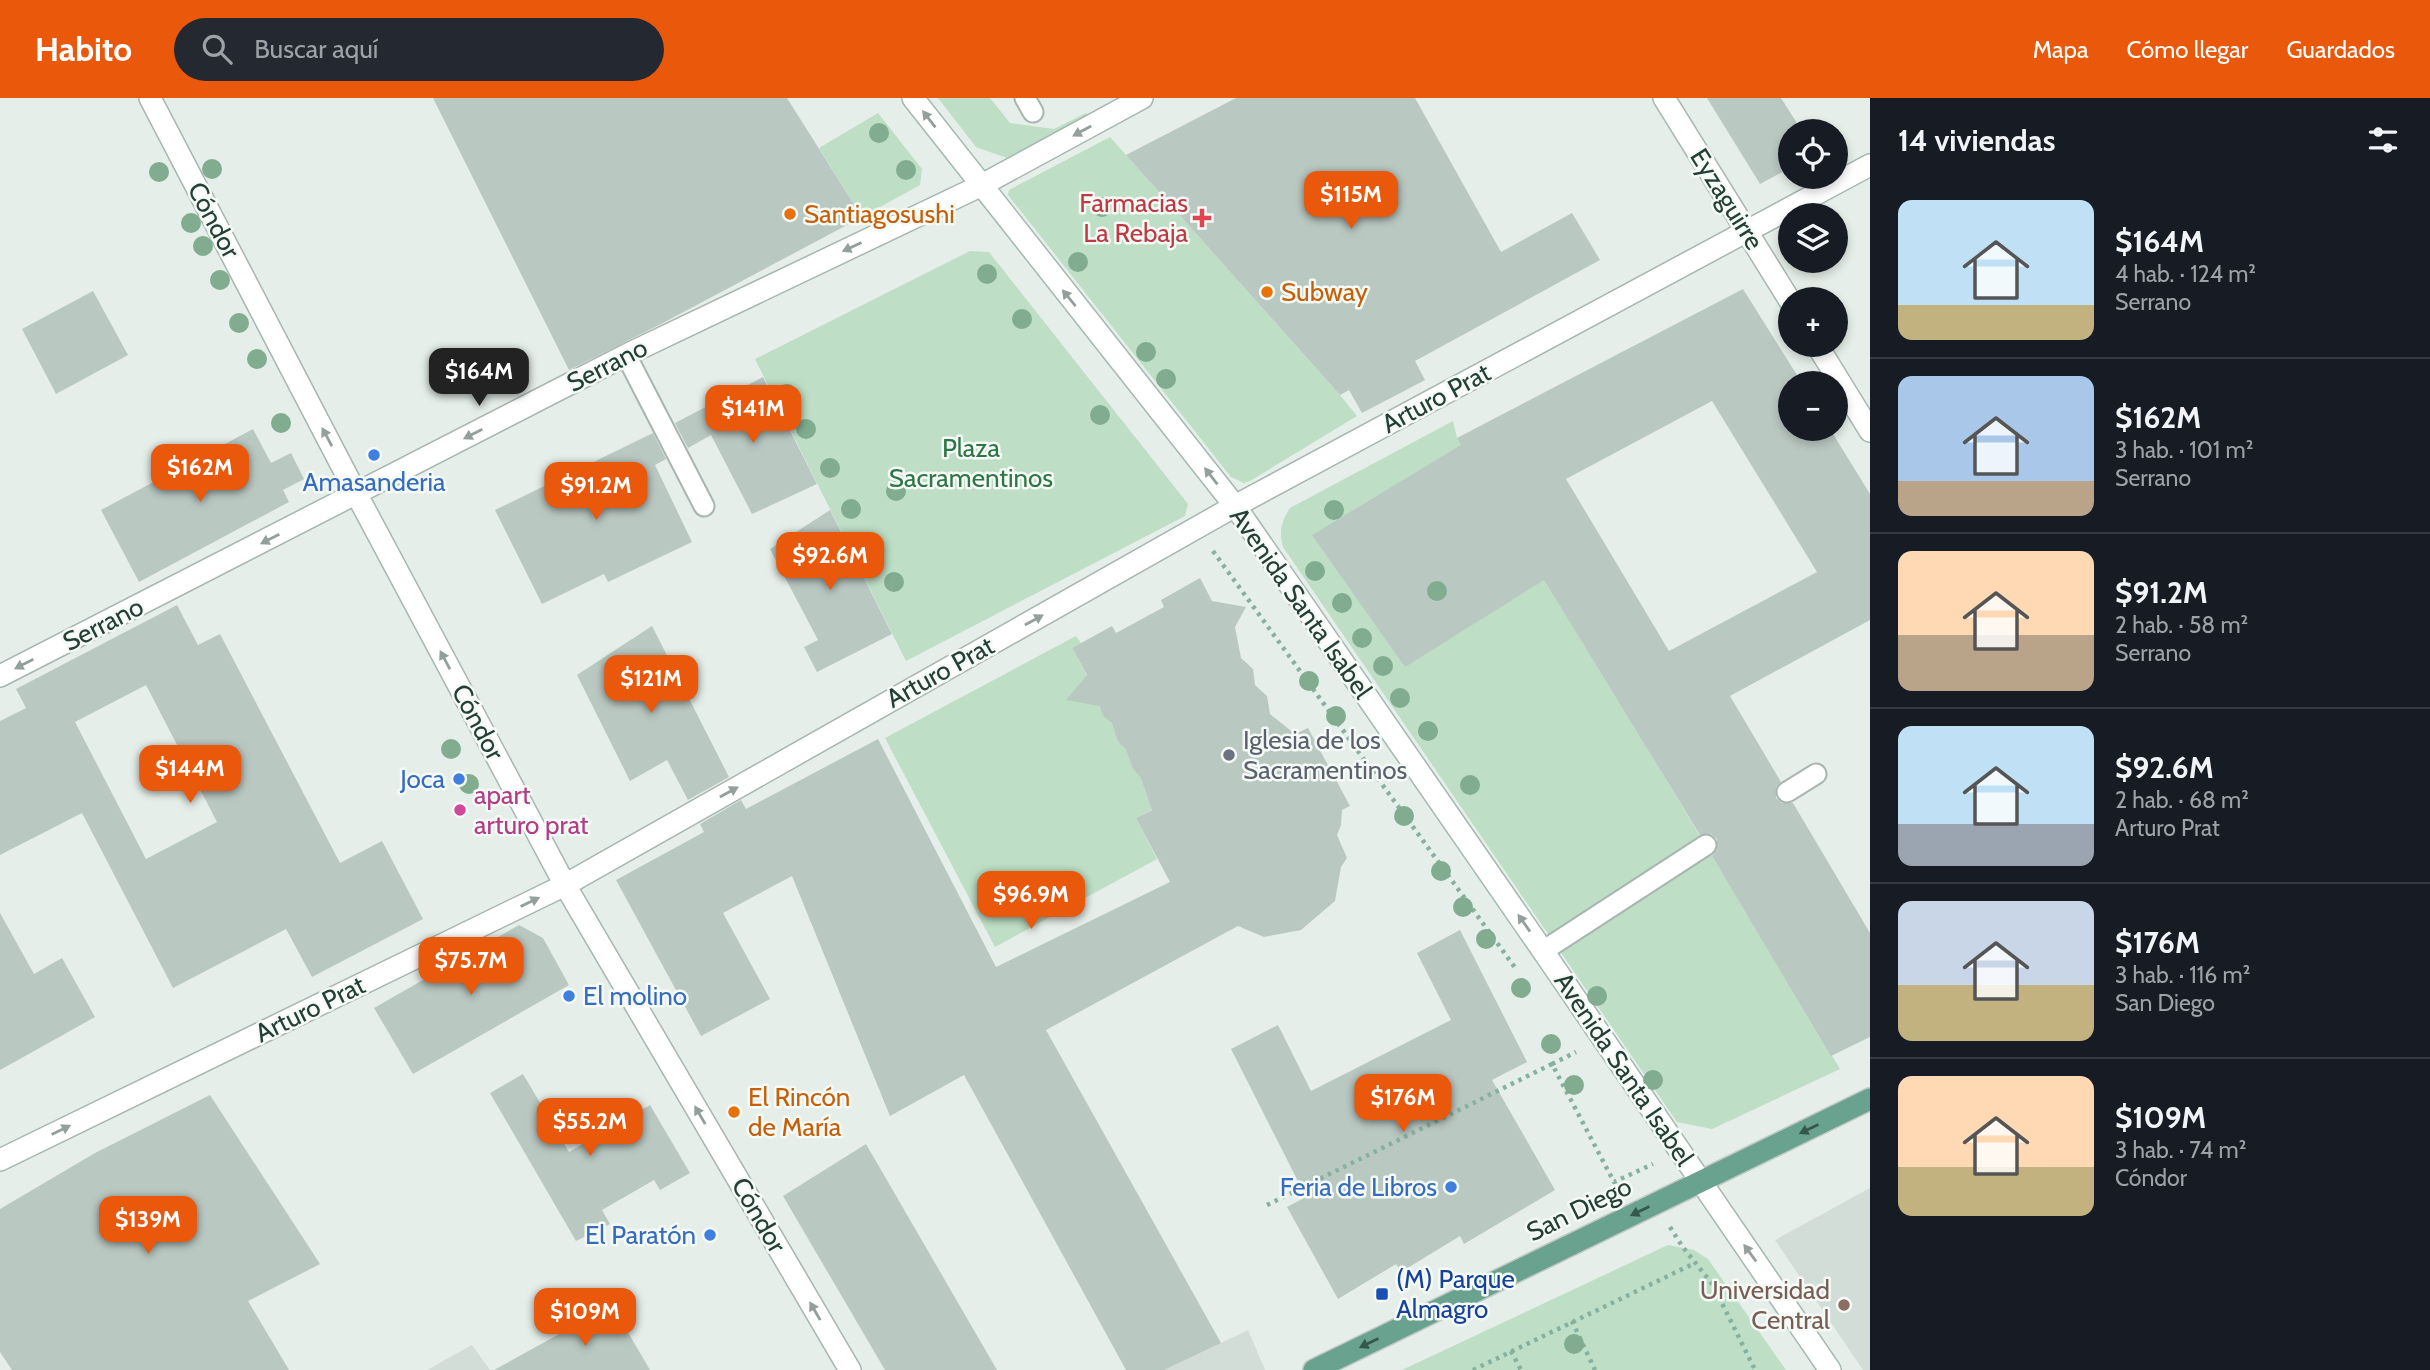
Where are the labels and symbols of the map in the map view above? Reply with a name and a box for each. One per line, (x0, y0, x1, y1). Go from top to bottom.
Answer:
one-way arrow (922, 110, 936, 128)
one-way arrow (1072, 125, 1092, 137)
street label: Eyzaguirre (1683, 142, 1771, 256)
pin: $115M (1302, 172, 1400, 231)
street label: Cóndor (181, 177, 248, 264)
place label: Farmacias La Rebaja (1079, 187, 1189, 249)
place label: Santiagosushi (804, 198, 955, 230)
marker: Santiagosushi (782, 206, 798, 222)
marker: Farmacias La Rebaja (1194, 210, 1210, 226)
one-way arrow (842, 242, 863, 253)
place label: Subway (1281, 276, 1368, 308)
marker: Subway (1259, 284, 1275, 300)
one-way arrow (1062, 289, 1077, 307)
street label: Serrano (561, 331, 653, 399)
pin: $164M (430, 348, 528, 408)
street label: Arturo Prat (1376, 356, 1496, 440)
pin: $141M (704, 386, 802, 445)
one-way arrow (321, 428, 333, 447)
one-way arrow (463, 429, 483, 440)
park label: Plaza Sacramentinos (889, 432, 1053, 494)
pin: $162M (151, 444, 249, 504)
marker: Amasanderia (366, 447, 382, 463)
pin: $91.2M (539, 462, 653, 522)
place label: Amasanderia (302, 466, 446, 498)
one-way arrow (1203, 467, 1218, 485)
street label: Avenida Santa Isabel (1223, 501, 1379, 705)
one-way arrow (260, 532, 280, 544)
pin: $92.6M (773, 532, 887, 592)
street label: Serrano (57, 590, 149, 658)
one-way arrow (1024, 613, 1043, 626)
street label: Arturo Prat (880, 629, 1000, 715)
one-way arrow (439, 650, 451, 670)
pin: $121M (602, 656, 700, 715)
one-way arrow (14, 658, 34, 670)
street label: Cóndor (445, 679, 512, 766)
place label: Iglesia de los Sacramentinos (1243, 724, 1408, 786)
pin: $144M (141, 746, 239, 805)
marker: Iglesia de los Sacramentinos (1221, 747, 1237, 763)
place label: Joca (399, 763, 446, 795)
marker: Joca (451, 771, 467, 787)
place label: apart arturo prat (474, 779, 589, 841)
one-way arrow (719, 786, 739, 798)
marker: apart arturo prat (452, 802, 468, 818)
pin: $96.9M (974, 872, 1088, 931)
one-way arrow (520, 896, 540, 907)
one-way arrow (1517, 914, 1531, 932)
pin: $75.7M (414, 937, 528, 997)
street label: Avenida Santa Isabel (1547, 966, 1701, 1172)
street label: Arturo Prat (250, 969, 370, 1049)
place label: El molino (583, 980, 687, 1012)
marker: El molino (561, 988, 577, 1004)
pin: $176M (1354, 1074, 1452, 1134)
place label: El Rincón de María (748, 1081, 850, 1143)
pin: $55.2M (533, 1098, 647, 1158)
marker: El Rincón de María (726, 1104, 742, 1120)
one-way arrow (694, 1105, 706, 1124)
one-way arrow (1799, 1123, 1819, 1134)
one-way arrow (51, 1125, 71, 1136)
street label: San Diego (1521, 1170, 1637, 1248)
place label: Feria de Libros (1280, 1171, 1437, 1203)
street label: Cóndor (725, 1172, 794, 1259)
marker: Feria de Libros (1443, 1179, 1459, 1195)
pin: $139M (99, 1196, 197, 1256)
one-way arrow (1630, 1205, 1650, 1217)
place label: El Paratón (585, 1219, 696, 1251)
marker: El Paratón (702, 1227, 718, 1243)
one-way arrow (1743, 1244, 1757, 1262)
place label: (M) Parque Almagro (1396, 1263, 1515, 1325)
place label: Universidad Central (1700, 1274, 1830, 1336)
marker: (M) Parque Almagro (1374, 1286, 1390, 1302)
pin: $109M (536, 1288, 634, 1348)
marker: Universidad Central (1836, 1297, 1852, 1313)
one-way arrow (809, 1302, 821, 1321)
one-way arrow (1359, 1337, 1379, 1349)

